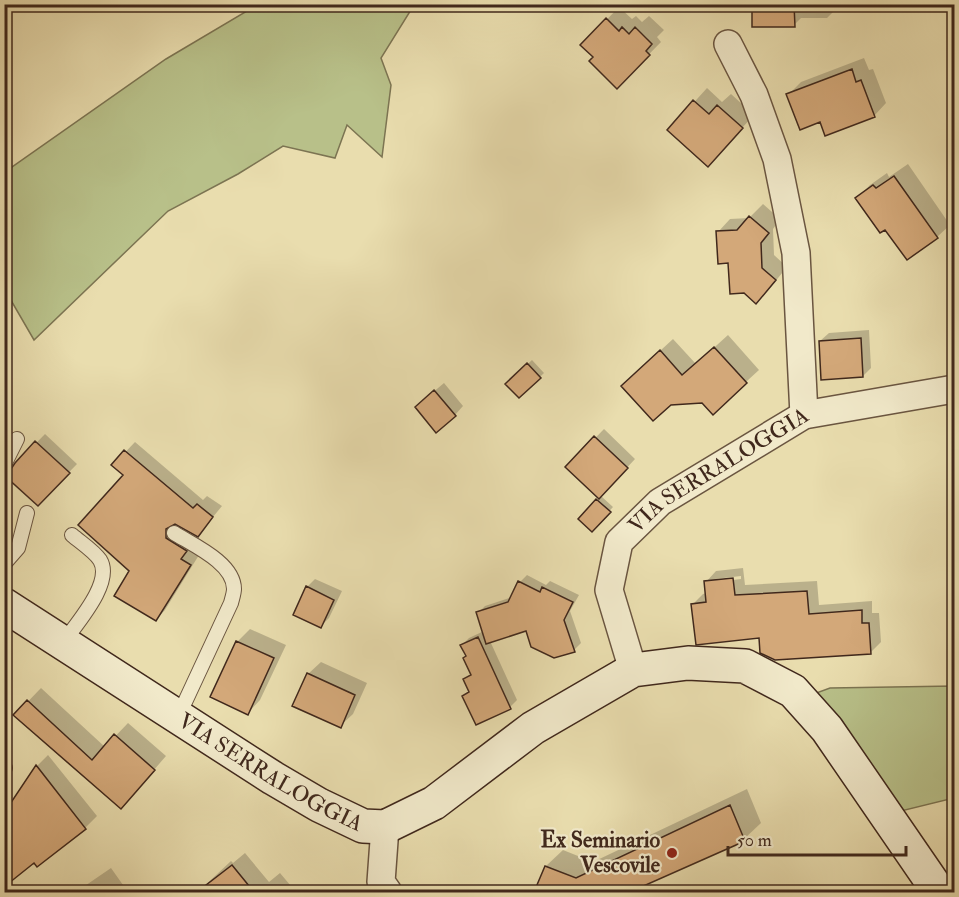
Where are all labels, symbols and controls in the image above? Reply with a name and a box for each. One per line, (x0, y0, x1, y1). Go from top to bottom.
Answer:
street label: VIA SERRALOGGIA (622, 401, 814, 539)
street label: VIA SERRALOGGIA (173, 707, 367, 838)
scale bar (728, 819, 906, 857)
place label: Ex Seminario Vescovile (540, 826, 661, 879)
text: 50 m (737, 829, 772, 852)
marker: Ex Seminario Vescovile (665, 846, 679, 860)

